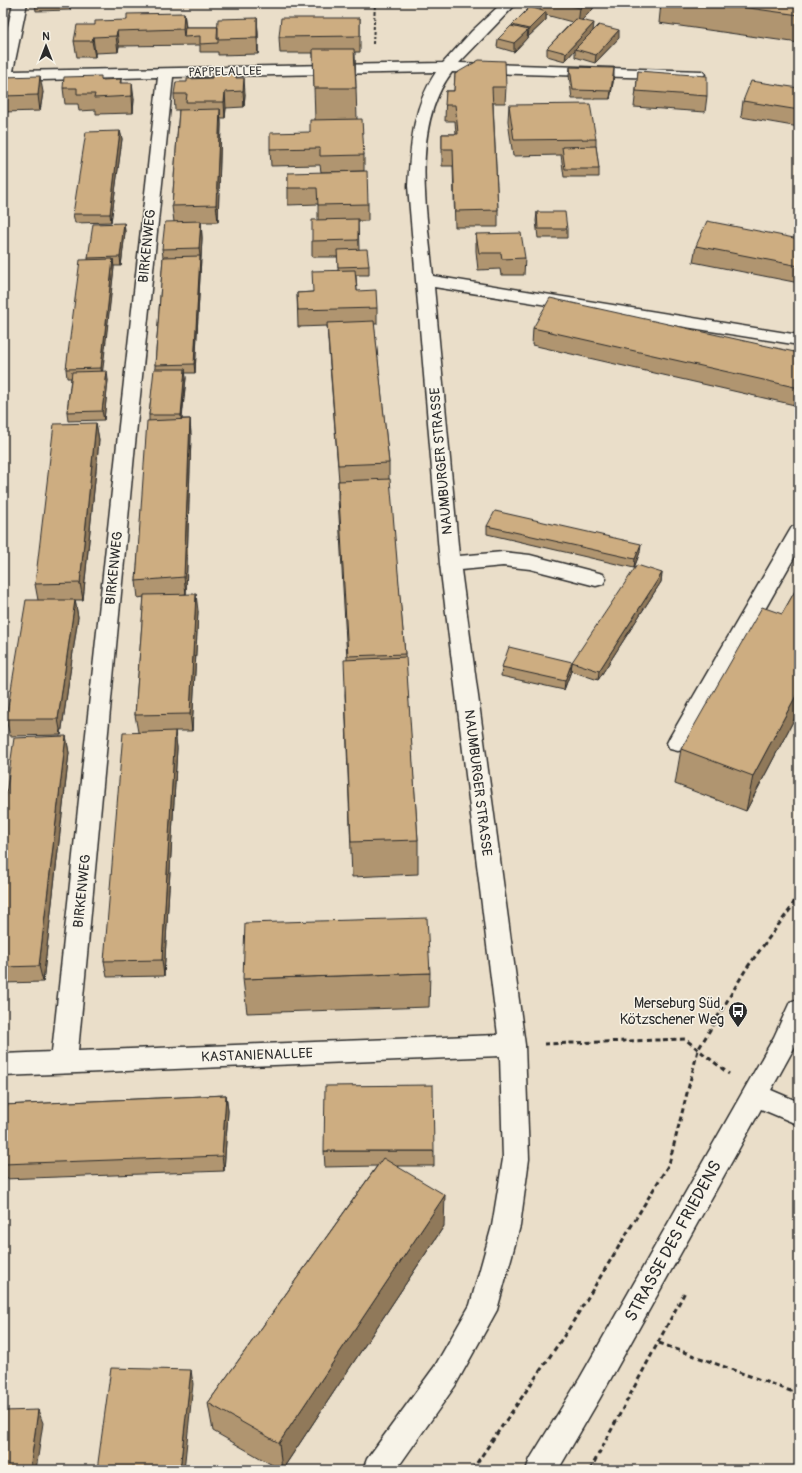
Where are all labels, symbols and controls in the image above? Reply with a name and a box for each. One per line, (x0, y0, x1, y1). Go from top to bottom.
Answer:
north arrow (26, 26, 66, 66)
text: N (42, 30, 50, 43)
street label: PAPPELALLEE (188, 64, 262, 80)
street label: BIRKENWEG (135, 208, 159, 284)
street label: NAUMBURGER STRASSE (426, 387, 456, 535)
street label: BIRKENWEG (102, 530, 126, 606)
street label: NAUMBURGER STRASSE (461, 709, 495, 857)
street label: BIRKENWEG (70, 853, 94, 929)
place label: Merseburg Süd, Kötzschener Weg (620, 995, 724, 1028)
bus stop icon: Merseburg Süd, Kötzschener Weg (727, 1000, 749, 1028)
street label: KASTANIENALLEE (201, 1045, 313, 1065)
street label: STRASSE DES FRIEDENS (620, 1157, 726, 1325)

